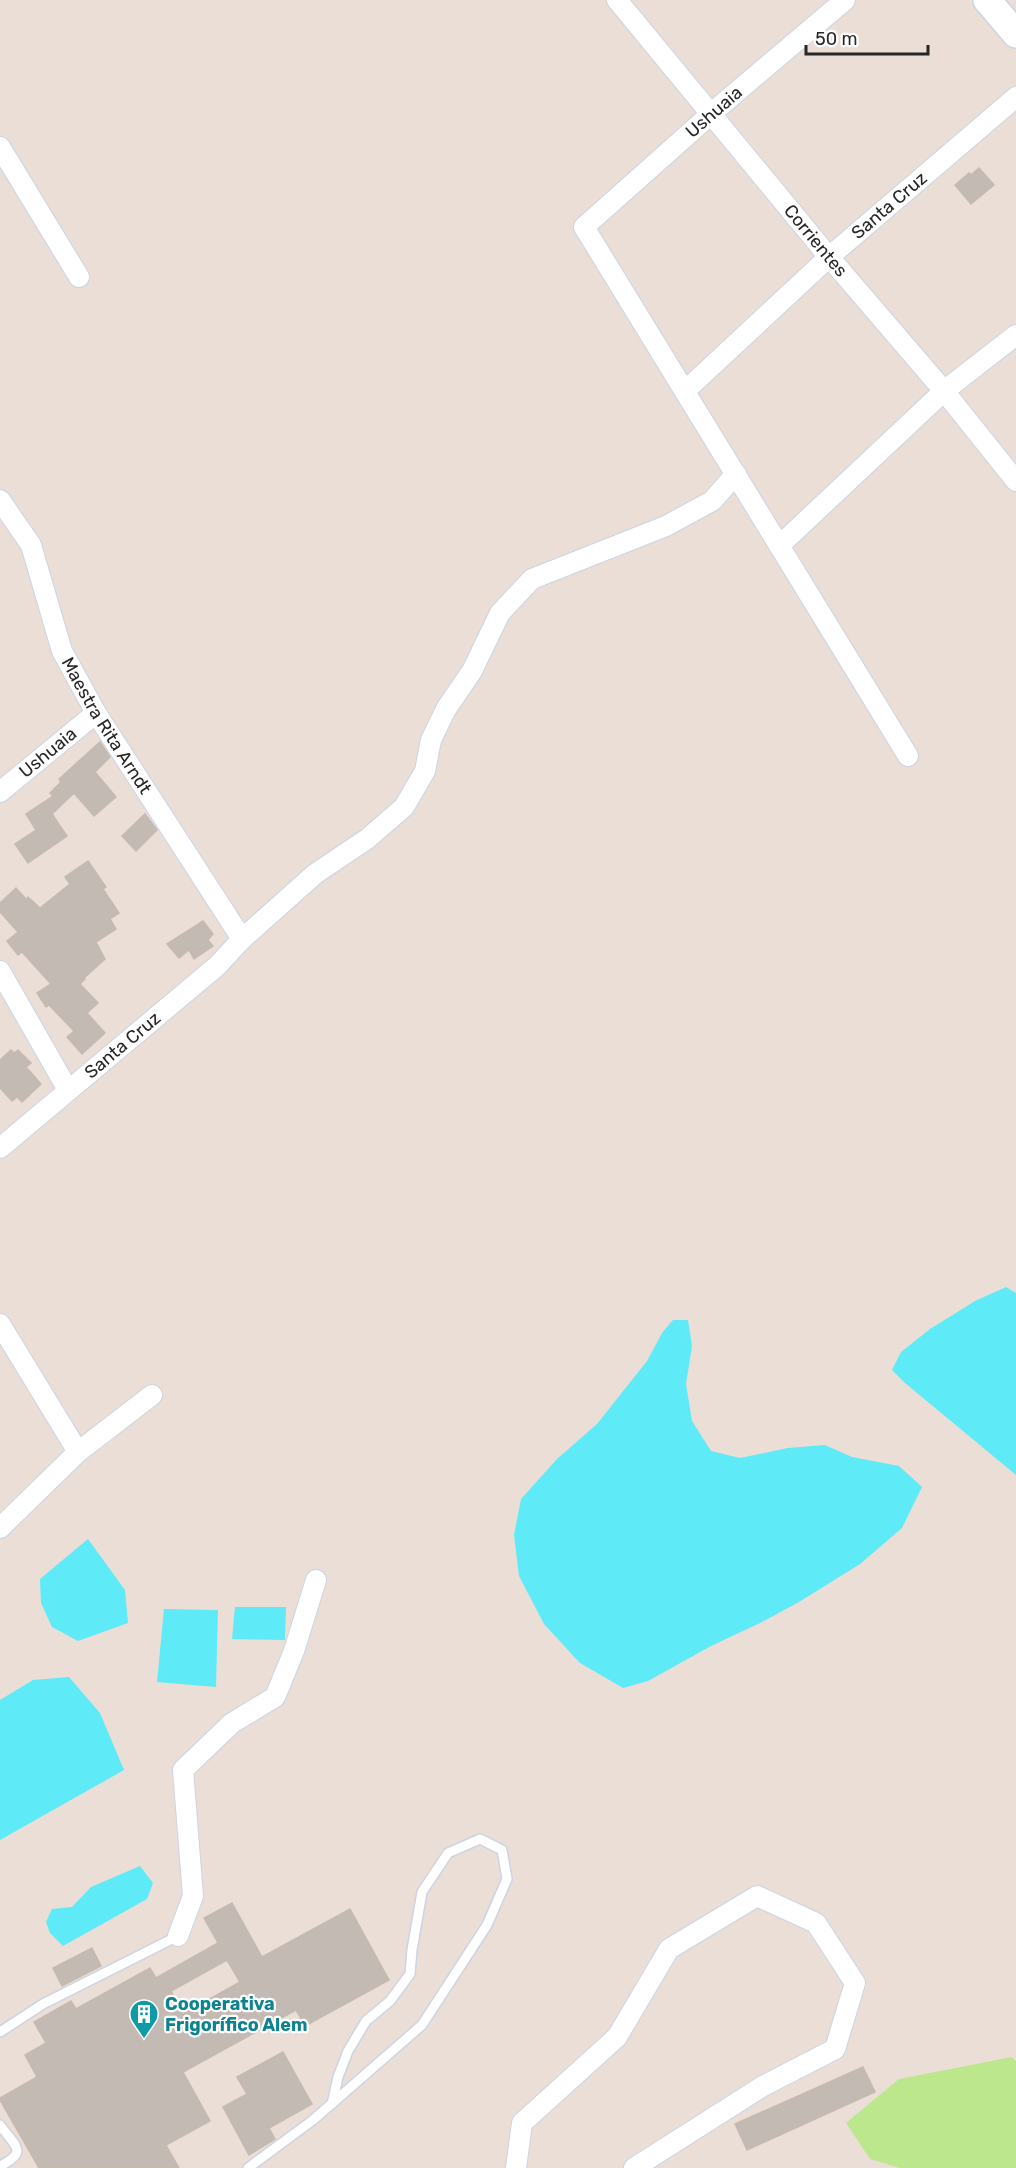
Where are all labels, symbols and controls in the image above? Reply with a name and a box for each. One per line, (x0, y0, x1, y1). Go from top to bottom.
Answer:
scale bar (806, 18, 928, 56)
text: 50 m (815, 28, 858, 50)
street label: Ushuaia (681, 81, 747, 143)
street label: Santa Cruz (847, 167, 931, 244)
street label: Corrientes (779, 200, 852, 281)
street label: Maestra Rita Arndt (57, 653, 156, 798)
street label: Ushuaia (15, 723, 81, 783)
street label: Santa Cruz (80, 1007, 165, 1083)
place label: Cooperativa Frigorífico Alem (165, 1993, 307, 2036)
building icon: Cooperativa Frigorífico Alem (128, 1998, 160, 2040)

